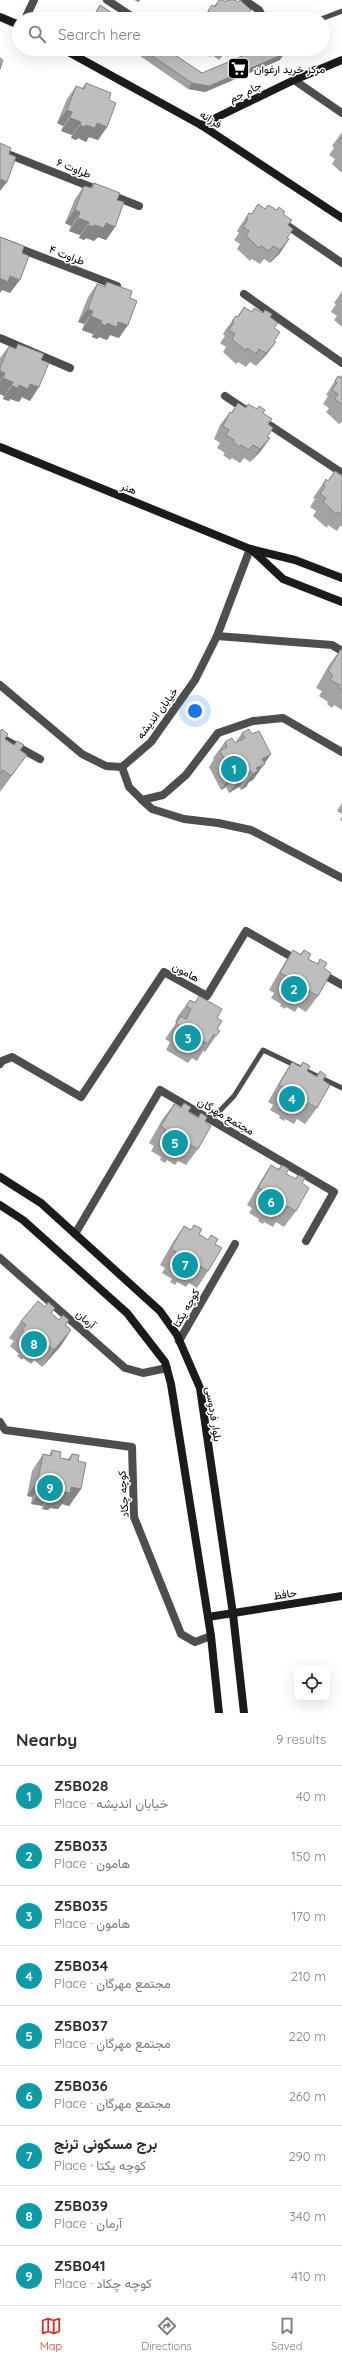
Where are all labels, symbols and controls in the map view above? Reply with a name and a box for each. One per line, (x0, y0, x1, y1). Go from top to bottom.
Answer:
search box (12, 12, 330, 56)
icon: search (26, 23, 48, 45)
text: Search here (58, 25, 141, 44)
supermarket icon: مرکز خرید ارغوان (226, 56, 252, 82)
place label: مرکز خرید ارغوان (254, 62, 325, 76)
street label: جام جم (227, 78, 264, 107)
street label: فرزانه (197, 107, 225, 131)
street label: طراوت ۶ (55, 155, 93, 181)
street label: طراوت ۴ (47, 242, 87, 268)
street label: هنر (118, 478, 139, 498)
street label: خیابان اندیشه (133, 685, 181, 741)
your location (185, 701, 205, 721)
pin: 1 (221, 754, 247, 784)
street label: هامون (170, 959, 202, 985)
pin: 2 (281, 974, 307, 1004)
pin: 3 (175, 1023, 201, 1053)
pin: 4 (279, 1084, 305, 1114)
street label: مجتمع مهرگان (195, 1094, 257, 1139)
pin: 5 (162, 1128, 188, 1158)
pin: 6 (258, 1187, 284, 1217)
pin: 7 (172, 1250, 198, 1280)
street label: کوچه یکتا (169, 1286, 203, 1330)
street label: آرمان (73, 1307, 100, 1332)
pin: 8 (21, 1329, 47, 1359)
street label: بلوار فردوسی (203, 1386, 225, 1442)
street label: کوچه چکاد (114, 1470, 133, 1518)
pin: 9 (37, 1473, 63, 1503)
street label: حافظ (272, 1585, 298, 1603)
map controls (294, 1665, 330, 1701)
button: locate (294, 1665, 330, 1701)
text: Nearby (16, 1729, 77, 1750)
text: 9 results (276, 1731, 326, 1747)
text: Z5B028 (54, 1776, 108, 1795)
text: 1 (26, 1788, 32, 1804)
text: 40 m (296, 1788, 326, 1804)
text: Place · خیابان اندیشه (54, 1795, 168, 1811)
text: Z5B033 (54, 1836, 108, 1855)
text: 2 (25, 1848, 33, 1864)
text: 150 m (291, 1848, 326, 1864)
text: Place · هامون (54, 1855, 130, 1871)
text: Z5B035 (54, 1896, 108, 1915)
text: 3 (26, 1908, 32, 1924)
text: 170 m (291, 1908, 326, 1924)
text: Place · هامون (54, 1915, 130, 1931)
text: Z5B034 (54, 1956, 108, 1975)
text: 4 (25, 1968, 33, 1984)
text: 210 m (291, 1968, 326, 1984)
text: Place · مجتمع مهرگان (54, 1975, 171, 1991)
text: Z5B037 (54, 2016, 108, 2035)
text: 5 (25, 2028, 33, 2044)
text: 220 m (288, 2028, 326, 2044)
text: Place · مجتمع مهرگان (54, 2035, 171, 2051)
text: Z5B036 (54, 2076, 108, 2095)
text: 6 (25, 2088, 33, 2104)
text: 260 m (289, 2088, 326, 2104)
text: Place · مجتمع مهرگان (54, 2095, 171, 2111)
text: برج مسکونی ترنج (54, 2134, 157, 2153)
text: 7 (25, 2148, 33, 2164)
text: 290 m (288, 2148, 326, 2164)
text: Place · کوچه یکتا (54, 2157, 146, 2173)
text: Z5B039 (54, 2196, 108, 2215)
text: 8 (25, 2208, 33, 2224)
text: 340 m (289, 2208, 326, 2224)
text: Place · آرمان (54, 2215, 122, 2231)
text: Z5B041 (54, 2256, 106, 2275)
text: 9 (25, 2268, 33, 2284)
text: 410 m (291, 2268, 326, 2284)
text: Place · کوچه چکاد (54, 2275, 152, 2291)
tab: Map (40, 2315, 62, 2353)
tab: Directions (141, 2315, 192, 2353)
tab: Saved (271, 2315, 302, 2353)

